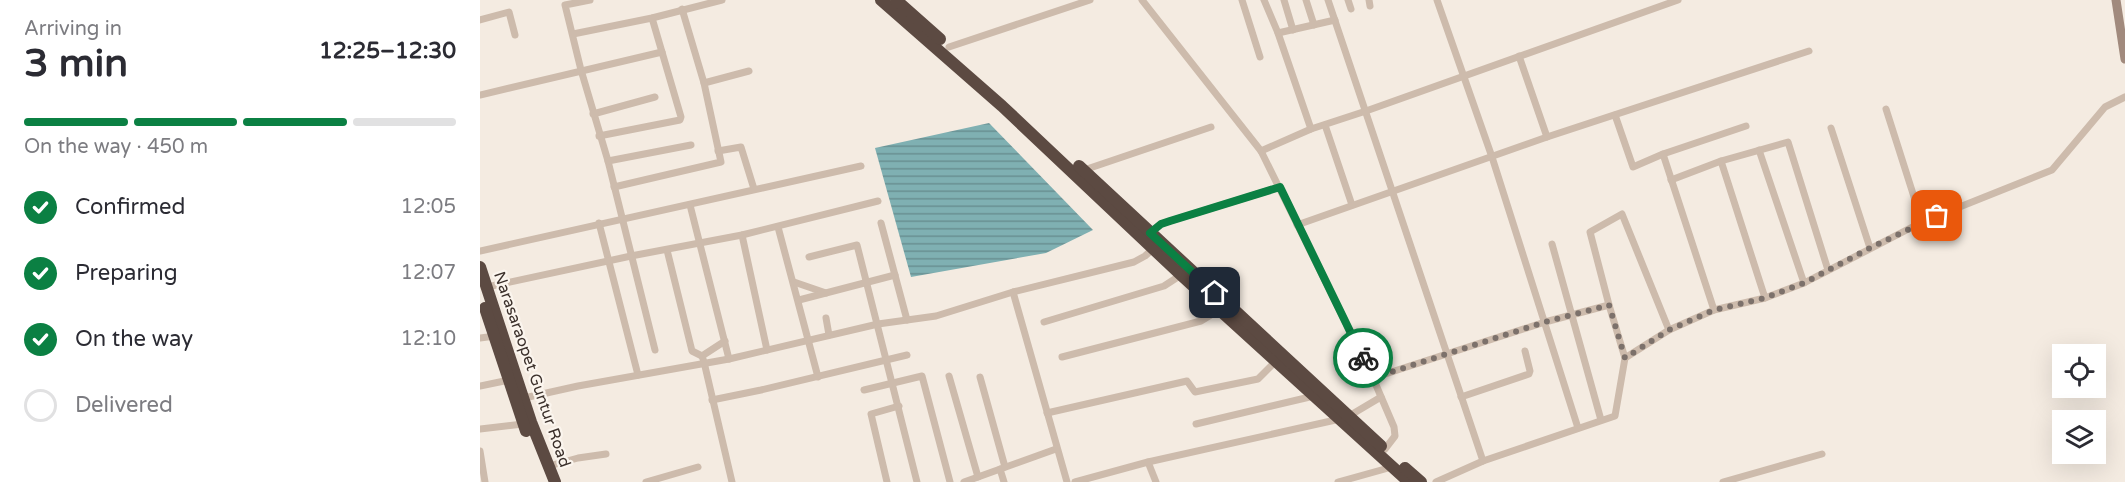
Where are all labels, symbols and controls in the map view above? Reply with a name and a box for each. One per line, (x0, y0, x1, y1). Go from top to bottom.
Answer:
text: Arriving in (24, 17, 122, 41)
text: 12:25–12:30 (319, 38, 456, 64)
text: 3 min (24, 40, 128, 87)
text: On the way · 450 m (24, 135, 208, 159)
pin (1911, 190, 1962, 241)
icon: check (24, 191, 57, 224)
text: Confirmed (75, 194, 185, 220)
text: 12:05 (401, 195, 456, 219)
icon: bag (1920, 199, 1953, 232)
icon: check (24, 257, 57, 290)
text: Preparing (75, 260, 178, 286)
text: 12:07 (401, 261, 456, 285)
pin (1189, 267, 1240, 318)
street label: Narasaraopet Guntur Road (489, 269, 575, 470)
icon: home (1198, 276, 1231, 309)
icon: check (24, 323, 57, 356)
text: On the way (75, 326, 193, 352)
text: 12:10 (401, 327, 456, 351)
courier (1333, 328, 1393, 388)
icon: bike (1347, 342, 1380, 375)
map controls (2052, 344, 2106, 464)
button: locate (2052, 344, 2106, 398)
text: Delivered (75, 392, 173, 418)
button: layers (2052, 410, 2106, 464)

